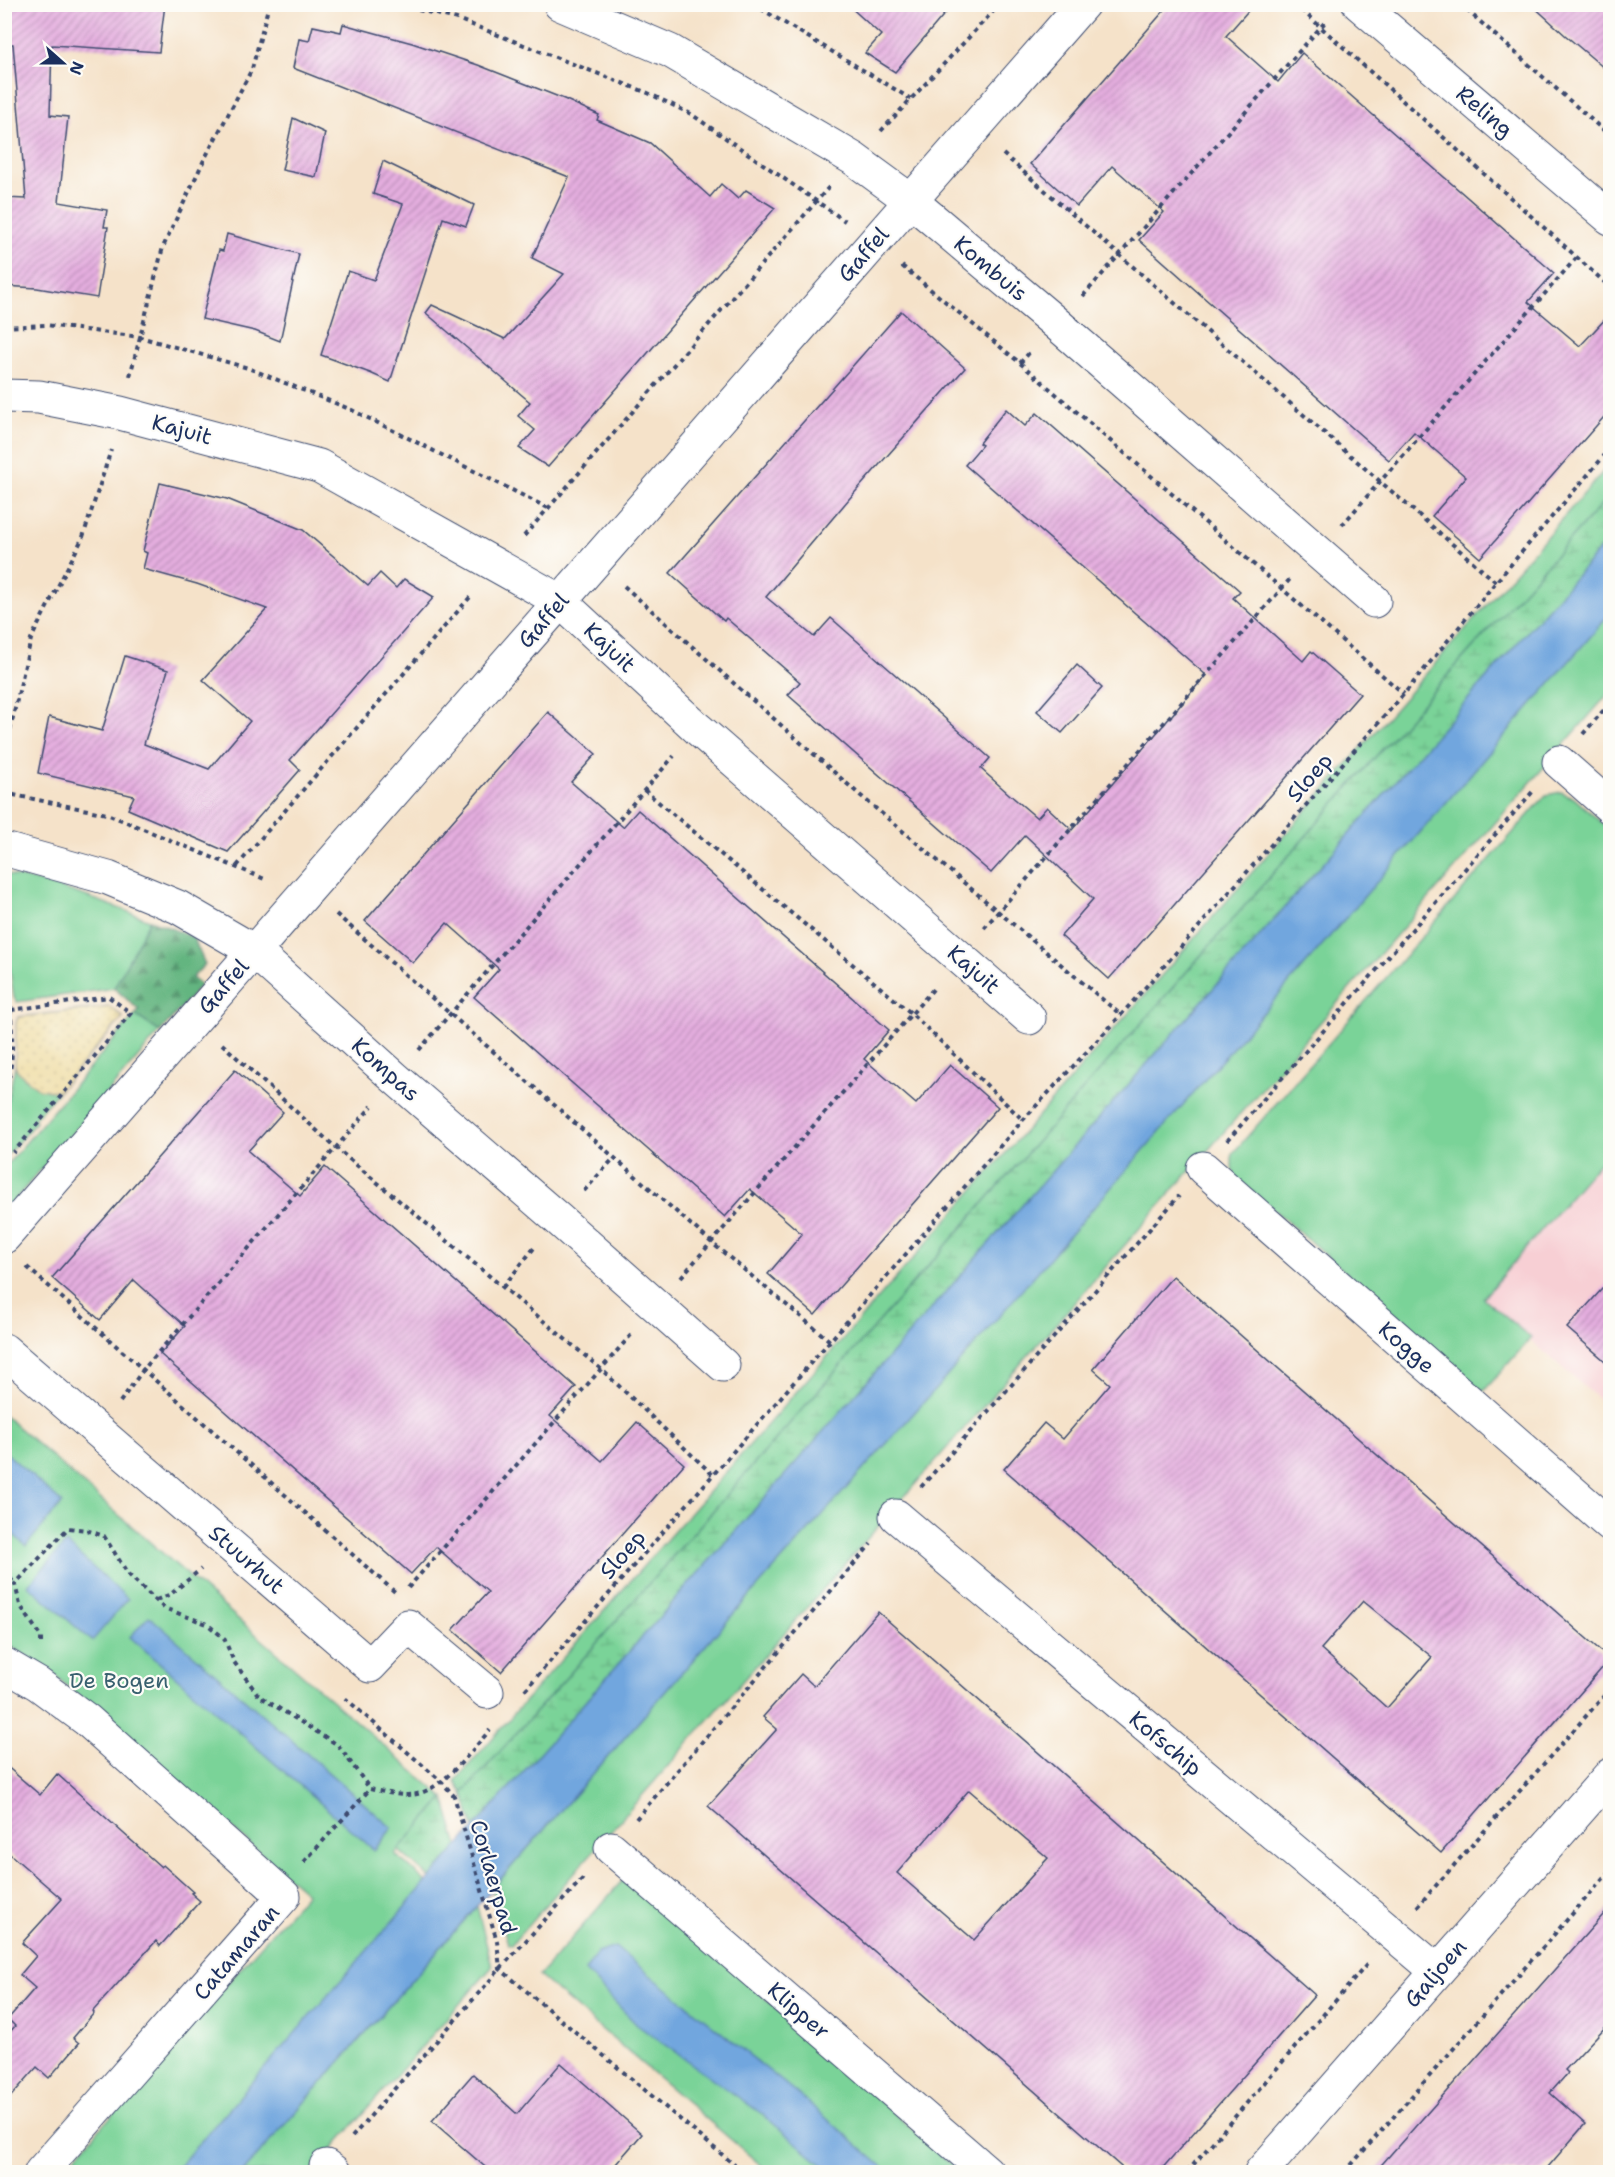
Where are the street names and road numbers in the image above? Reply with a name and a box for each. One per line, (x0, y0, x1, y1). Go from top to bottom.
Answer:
street label: Reling (1450, 79, 1519, 144)
street label: Gaffel (831, 220, 896, 288)
street label: Kombuis (948, 229, 1034, 308)
street label: Kajuit (149, 408, 215, 451)
street label: Gaffel (511, 586, 576, 654)
street label: Kajuit (577, 616, 642, 679)
street label: Sloep (1280, 747, 1339, 808)
street label: Kajuit (941, 938, 1006, 1000)
street label: Gaffel (191, 952, 256, 1020)
street label: Kompas (345, 1031, 426, 1108)
street label: Kogge (1372, 1315, 1441, 1380)
street label: Stuurhut (203, 1518, 291, 1600)
street label: Sloep (593, 1524, 652, 1585)
street label: Kofschip (1123, 1704, 1208, 1782)
street label: Corlaerpad (463, 1816, 524, 1938)
street label: Catamaran (187, 1898, 286, 2006)
street label: Galjoen (1398, 1933, 1473, 2014)
street label: Klipper (761, 1975, 836, 2045)

